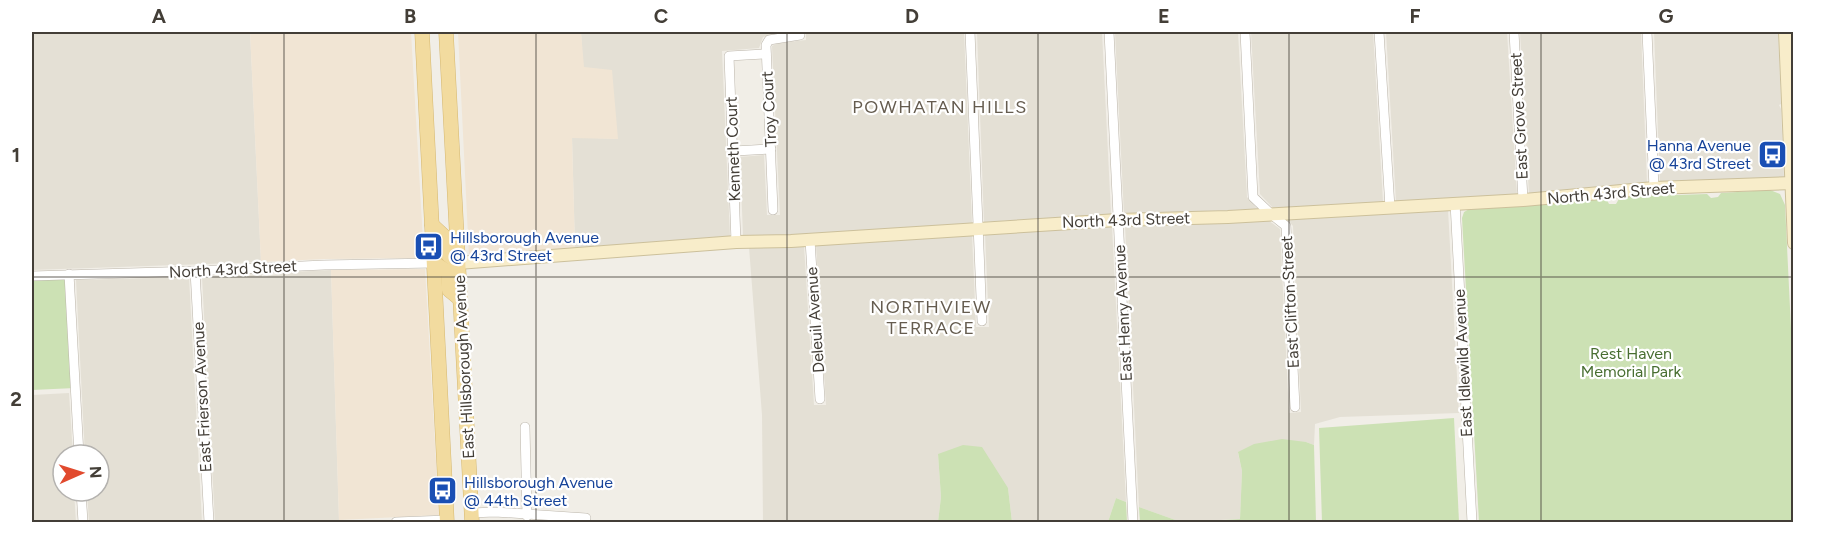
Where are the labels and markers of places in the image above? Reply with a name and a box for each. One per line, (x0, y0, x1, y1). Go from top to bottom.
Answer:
place label: Hanna Avenue @ 43rd Street (1647, 136, 1751, 173)
bus stop icon: Hanna Avenue @ 43rd Street (1756, 138, 1788, 170)
place label: Hillsborough Avenue @ 43rd Street (450, 228, 599, 265)
bus stop icon: Hillsborough Avenue @ 43rd Street (413, 230, 445, 262)
place label: Hillsborough Avenue @ 44th Street (464, 473, 613, 510)
bus stop icon: Hillsborough Avenue @ 44th Street (427, 475, 459, 507)

